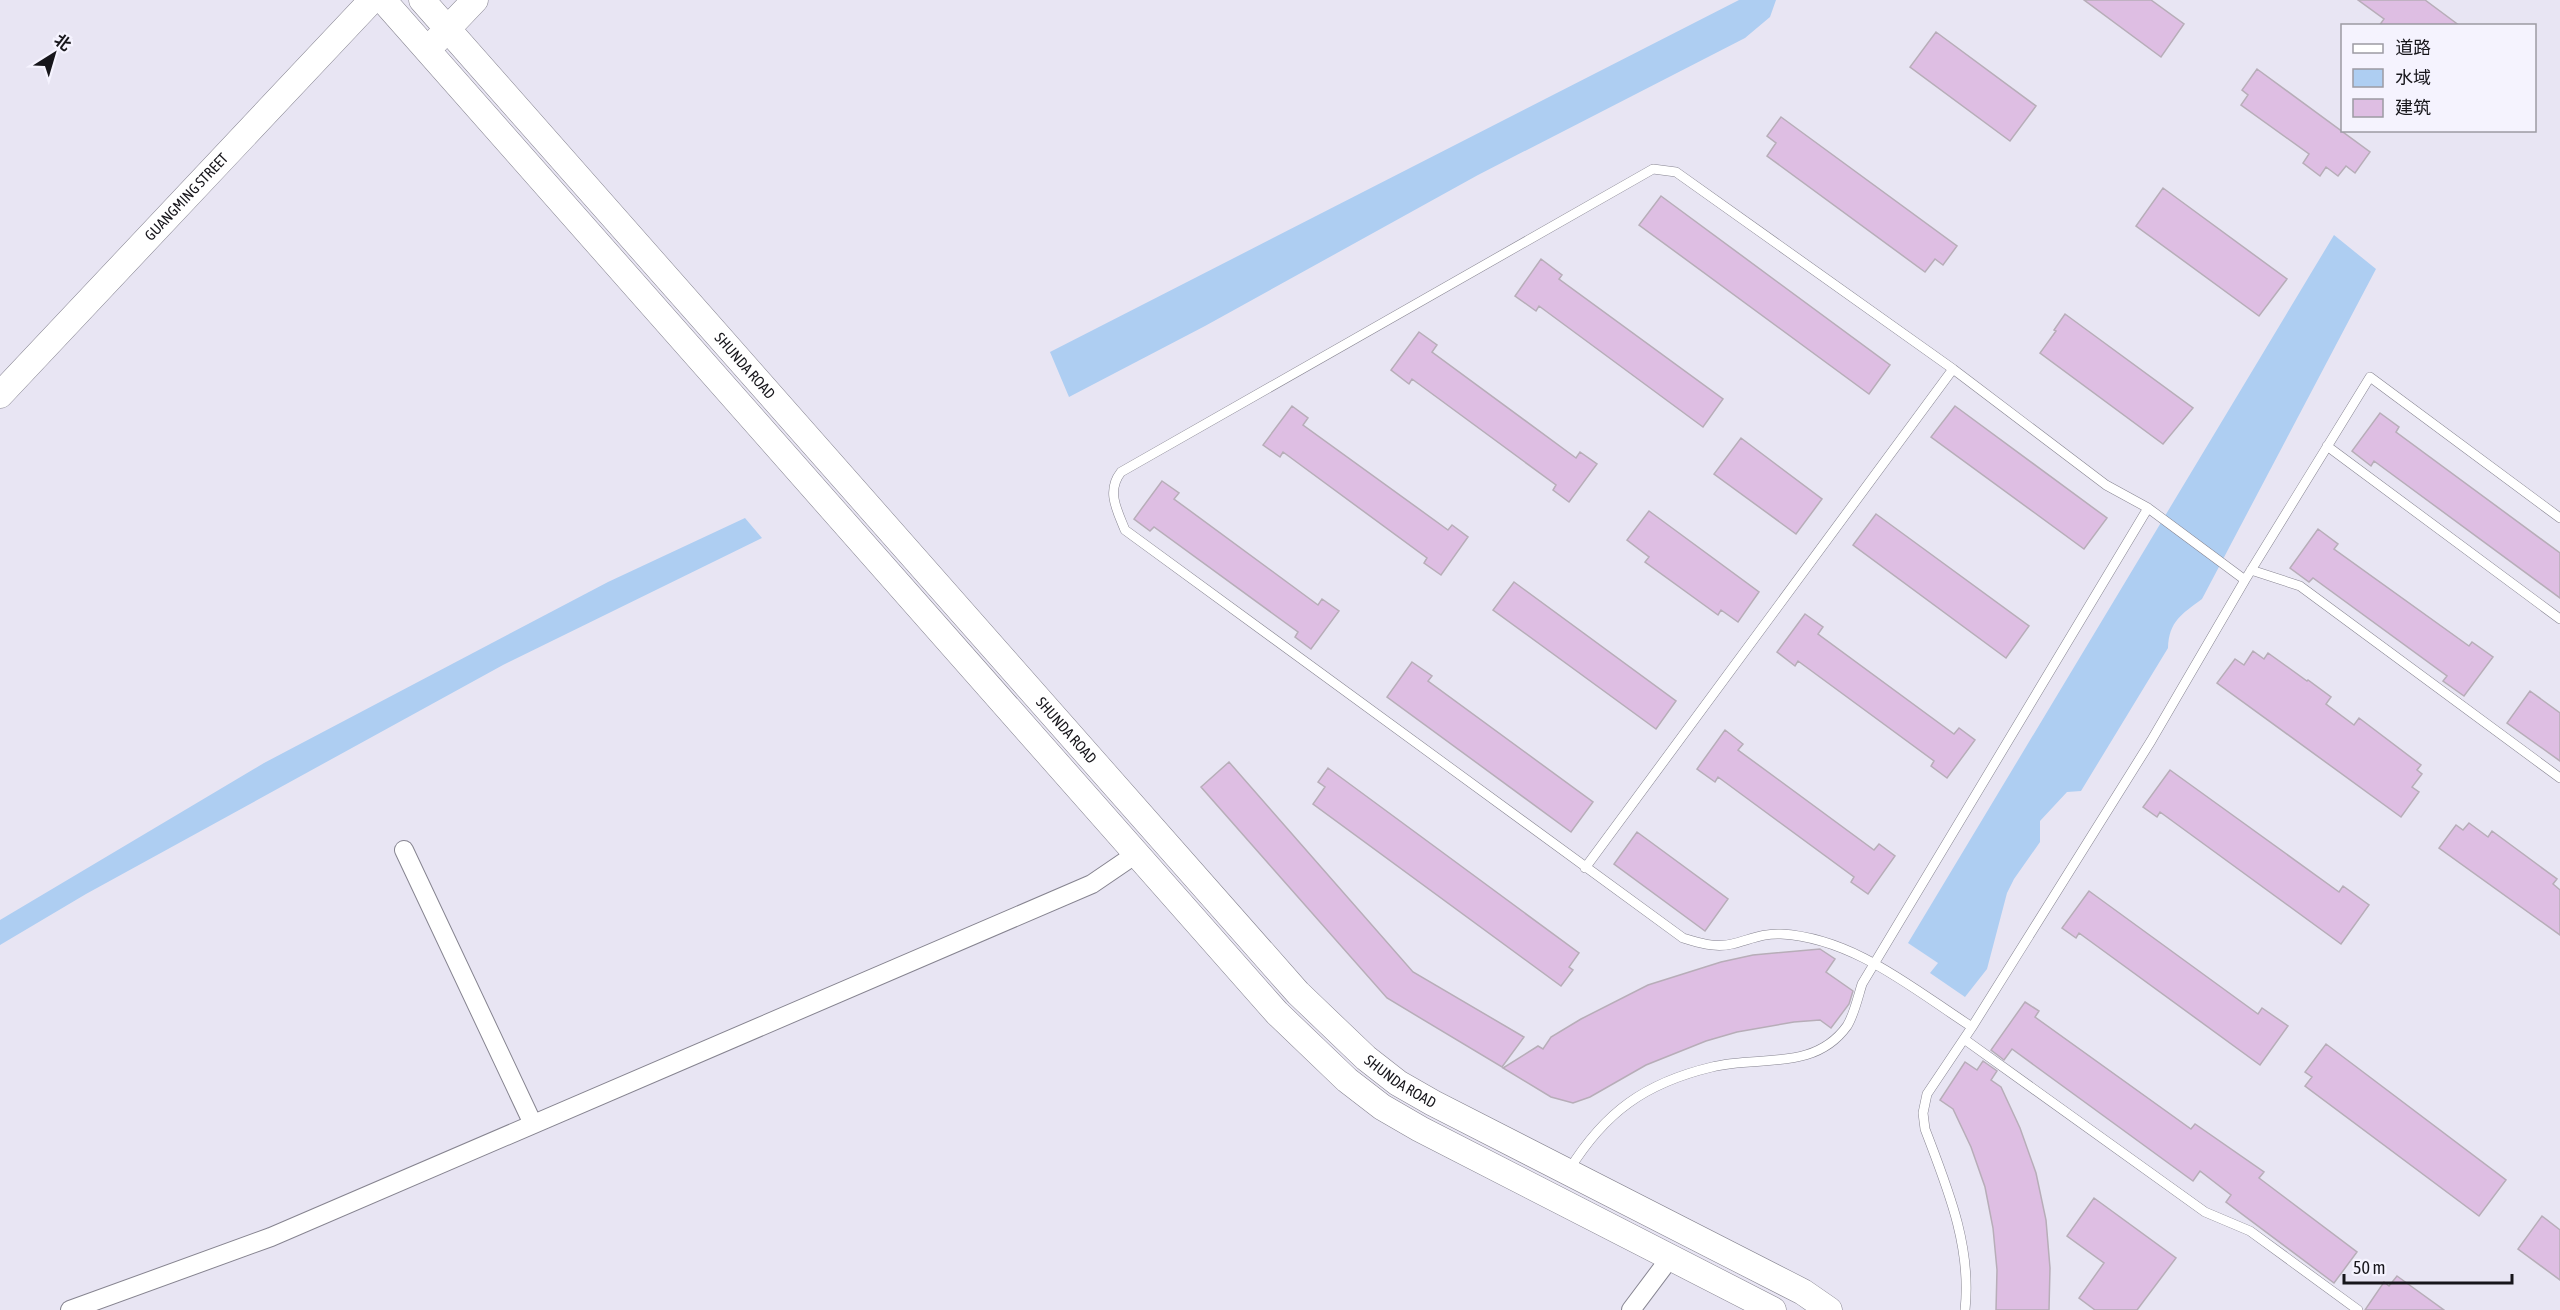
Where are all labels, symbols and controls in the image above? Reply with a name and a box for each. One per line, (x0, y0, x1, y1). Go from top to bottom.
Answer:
north arrow (24, 24, 84, 84)
legend (2341, 24, 2536, 132)
text: 北 (51, 30, 75, 54)
text: 道路 (2395, 37, 2431, 58)
text: 水域 (2395, 67, 2431, 88)
text: 建筑 (2395, 97, 2431, 118)
street label: GUANGMING STREET (141, 149, 232, 244)
street label: SHUNDA ROAD (712, 329, 779, 402)
street label: SHUNDA ROAD (1033, 694, 1100, 767)
street label: SHUNDA ROAD (1361, 1051, 1439, 1111)
scale bar (2344, 1247, 2512, 1285)
text: 50 m (2353, 1257, 2385, 1278)

